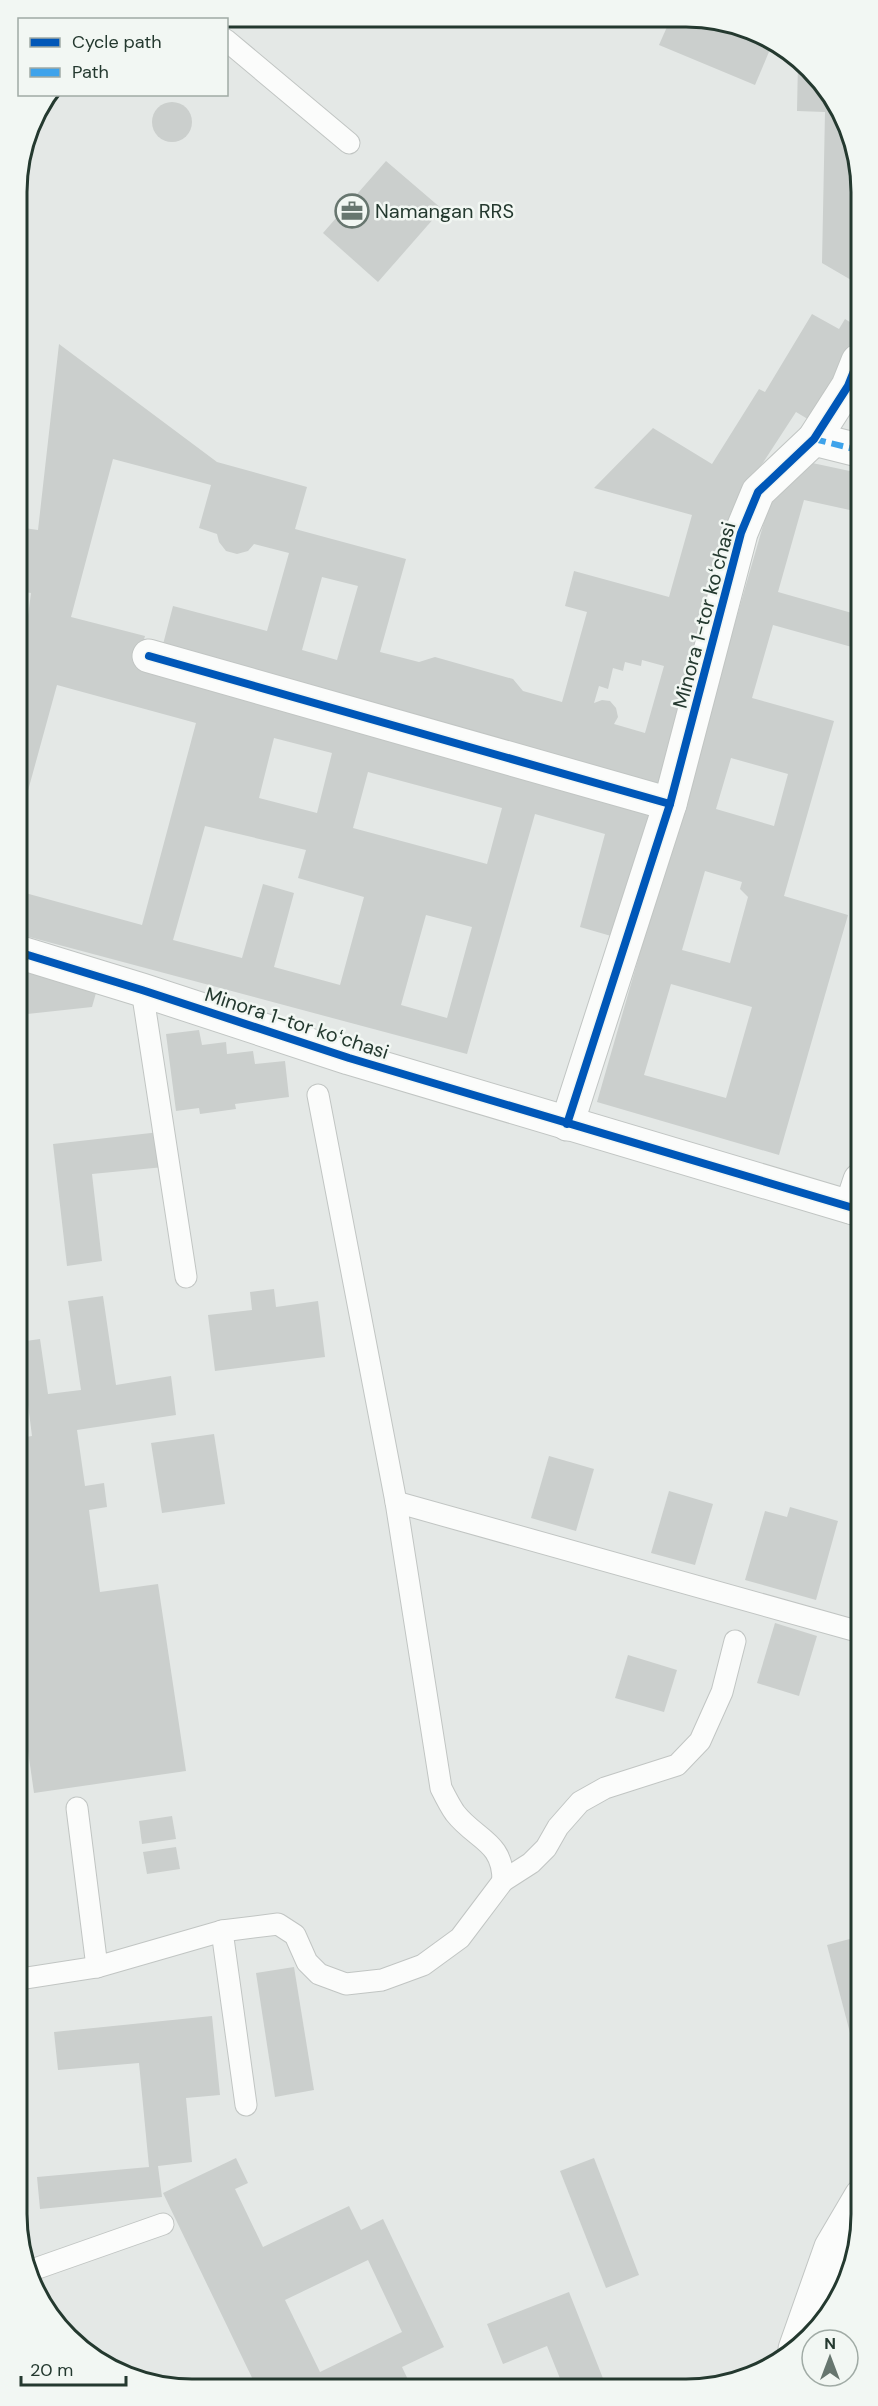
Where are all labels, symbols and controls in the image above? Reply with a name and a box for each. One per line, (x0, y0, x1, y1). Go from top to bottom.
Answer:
legend (18, 18, 228, 96)
text: Cycle path (72, 30, 162, 54)
text: Path (72, 60, 109, 84)
office icon: Namangan RRS (334, 193, 370, 229)
place label: Namangan RRS (375, 198, 514, 224)
street label: Minora 1-tor koʻchasi (667, 519, 741, 711)
street label: Minora 1-tor koʻchasi (202, 981, 392, 1065)
north arrow (800, 2328, 860, 2388)
text: N (824, 2333, 836, 2354)
scale bar (21, 2349, 126, 2387)
text: 20 m (30, 2358, 73, 2382)

